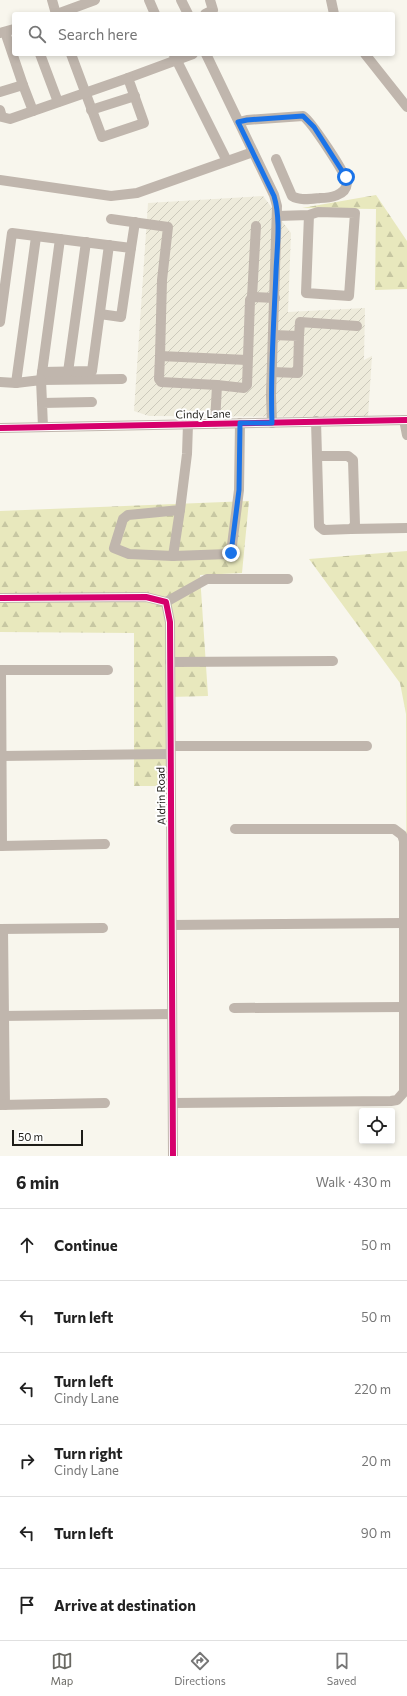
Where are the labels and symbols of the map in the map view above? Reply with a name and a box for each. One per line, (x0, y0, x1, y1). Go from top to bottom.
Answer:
route start (337, 168, 355, 186)
street label: Cindy Lane (175, 407, 231, 420)
route end (222, 544, 240, 562)
street label: Aldrin Road (153, 767, 168, 825)
scale bar (12, 1128, 83, 1147)

